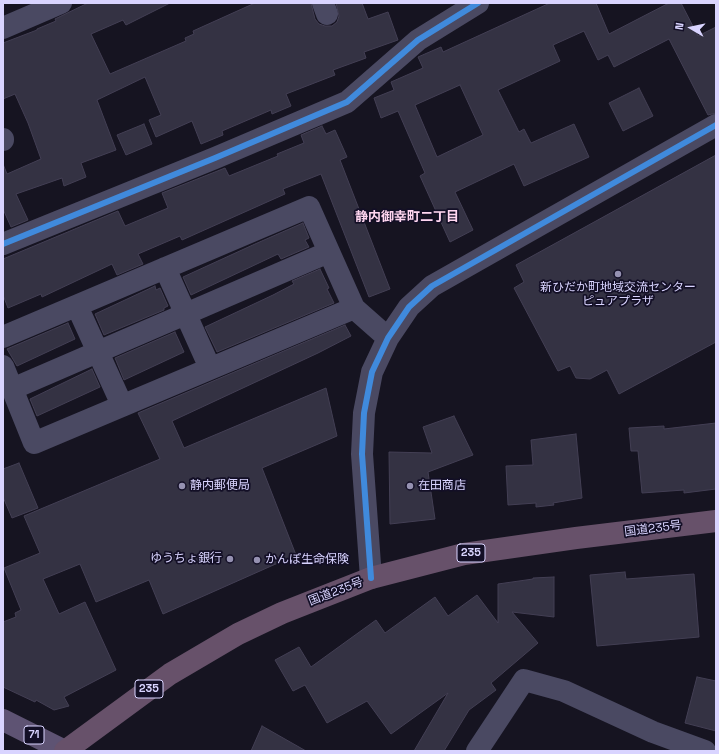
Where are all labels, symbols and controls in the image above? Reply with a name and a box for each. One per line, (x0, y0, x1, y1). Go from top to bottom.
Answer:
north arrow (671, 8, 711, 48)
text: N (672, 21, 687, 31)
district label: 静内御幸町二丁目 (355, 209, 459, 225)
marker: 新ひだか町地域交流センター ピュアプラザ (613, 269, 623, 279)
place label: 新ひだか町地域交流センター ピュアプラザ (540, 281, 696, 309)
place label: 静内郵便局 (190, 479, 250, 493)
place label: 在田商店 (418, 479, 466, 493)
marker: 静内郵便局 (177, 481, 187, 491)
marker: 在田商店 (405, 481, 415, 491)
street label: 国道235号 (624, 518, 682, 540)
road number: 235 (457, 544, 485, 562)
place label: ゆうちょ銀行 (150, 552, 222, 566)
place label: かんぽ生命保険 (265, 553, 349, 567)
marker: ゆうちょ銀行 (225, 554, 235, 564)
marker: かんぽ生命保険 (252, 555, 262, 565)
street label: 国道235号 (307, 575, 365, 609)
road number: 235 (135, 680, 163, 698)
road number: 71 (24, 726, 44, 744)

